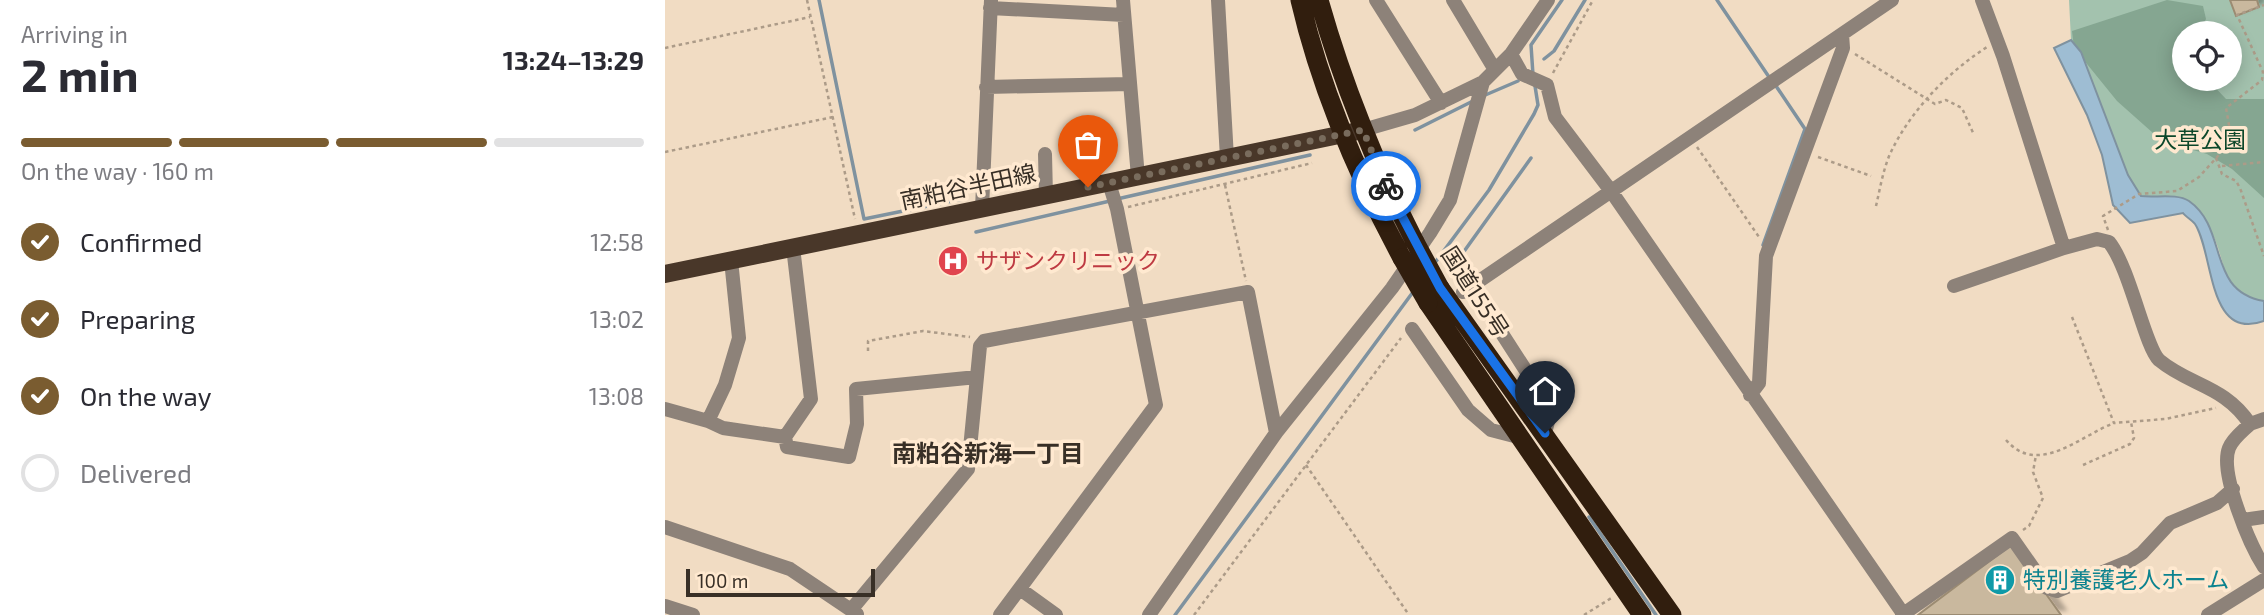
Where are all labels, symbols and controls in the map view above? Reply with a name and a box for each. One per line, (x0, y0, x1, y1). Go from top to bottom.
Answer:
text: Arriving in (21, 20, 128, 48)
map controls (2172, 21, 2242, 91)
button: locate (2172, 21, 2242, 91)
text: 13:24–13:29 (503, 44, 644, 75)
text: 2 min (21, 46, 139, 101)
pin (1058, 115, 1118, 187)
park label: 大草公園 (2154, 125, 2246, 153)
icon: bag (1069, 126, 1107, 164)
courier (1351, 151, 1421, 221)
text: On the way · 160 m (21, 157, 214, 185)
street label: 南粕谷半田線 (897, 158, 1038, 214)
icon: bike (1367, 167, 1405, 205)
icon: check (21, 223, 59, 261)
text: Confirmed (80, 226, 203, 257)
text: 12:58 (590, 228, 644, 256)
street label: 国道155号 (1436, 241, 1516, 342)
hospital icon: サザンクリニック (936, 244, 970, 278)
place label: サザンクリニック (976, 246, 1160, 274)
icon: check (21, 300, 59, 338)
text: Preparing (80, 303, 195, 334)
text: 13:02 (590, 305, 644, 333)
pin (1515, 361, 1575, 433)
icon: home (1526, 372, 1564, 410)
icon: check (21, 377, 59, 415)
text: On the way (80, 380, 211, 411)
text: 13:08 (589, 382, 644, 410)
district label: 南粕谷新海一丁目 (892, 438, 1084, 467)
text: Delivered (80, 457, 192, 488)
building icon: 特別養護老人ホーム (1983, 563, 2017, 597)
place label: 特別養護老人ホーム (2023, 565, 2229, 593)
scale bar (686, 566, 875, 598)
text: 100 m (697, 569, 748, 592)

